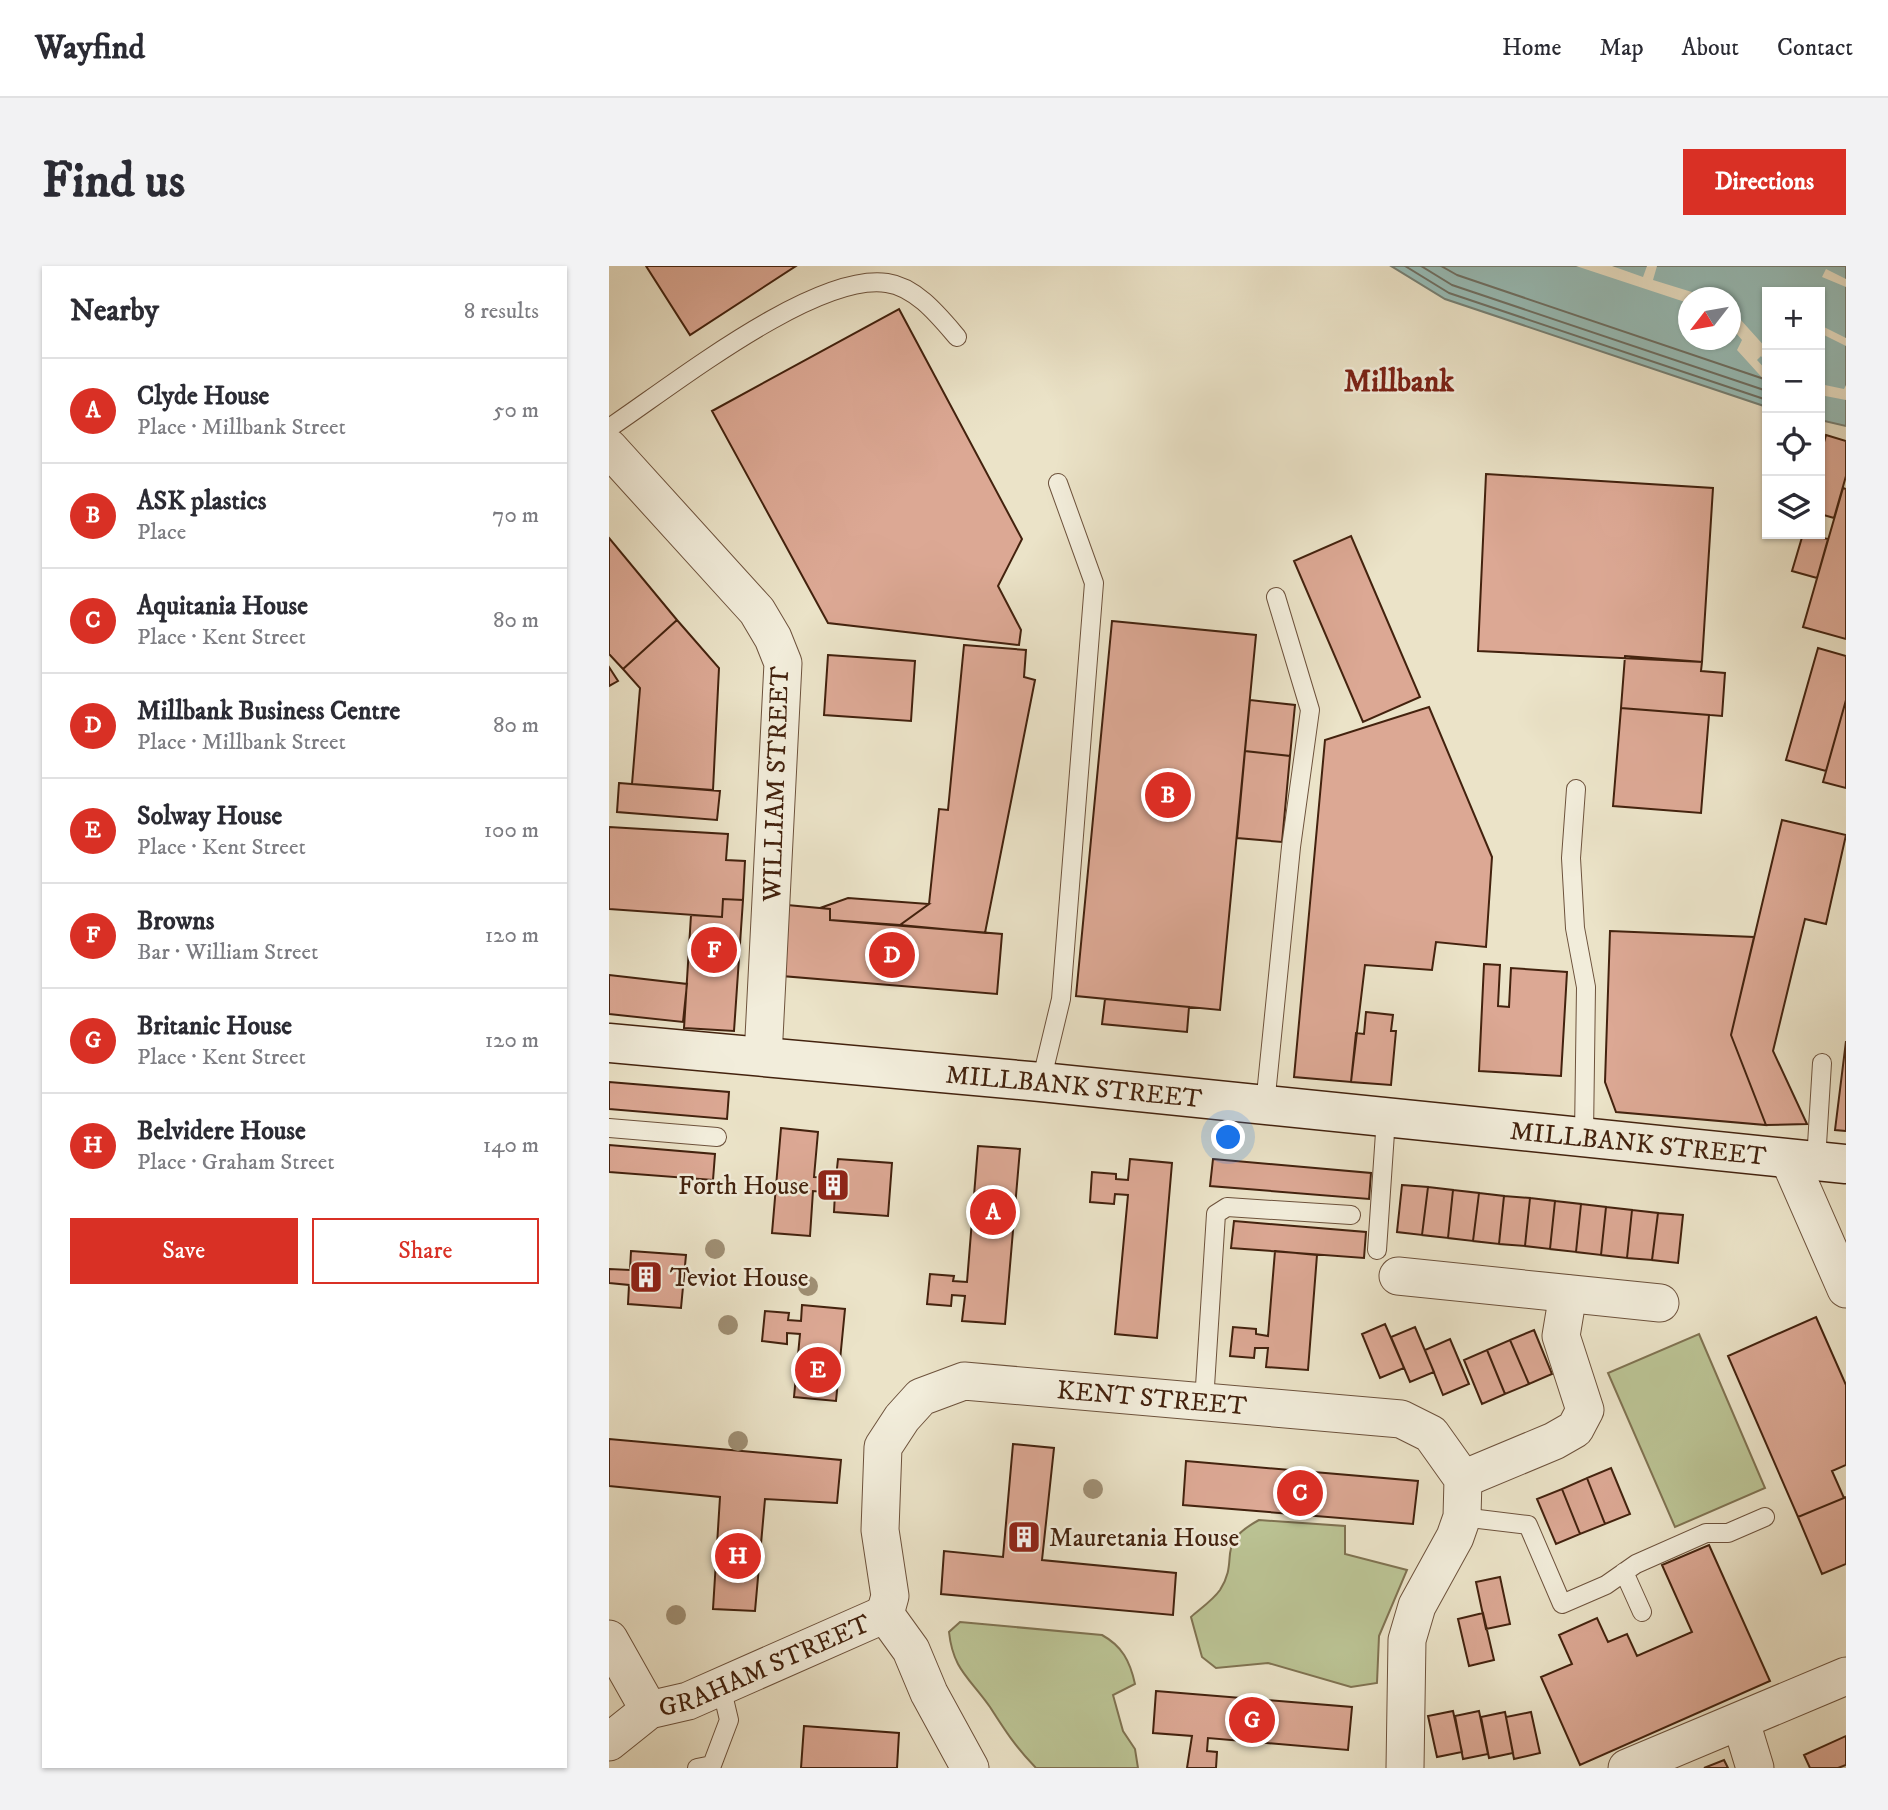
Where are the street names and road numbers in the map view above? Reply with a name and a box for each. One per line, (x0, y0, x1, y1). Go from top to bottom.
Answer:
street label: WILLIAM STREET (756, 665, 797, 903)
street label: MILLBANK STREET (944, 1058, 1204, 1116)
street label: MILLBANK STREET (1508, 1115, 1768, 1174)
street label: KENT STREET (1055, 1374, 1248, 1424)
street label: GRAHAM STREET (656, 1607, 876, 1725)

